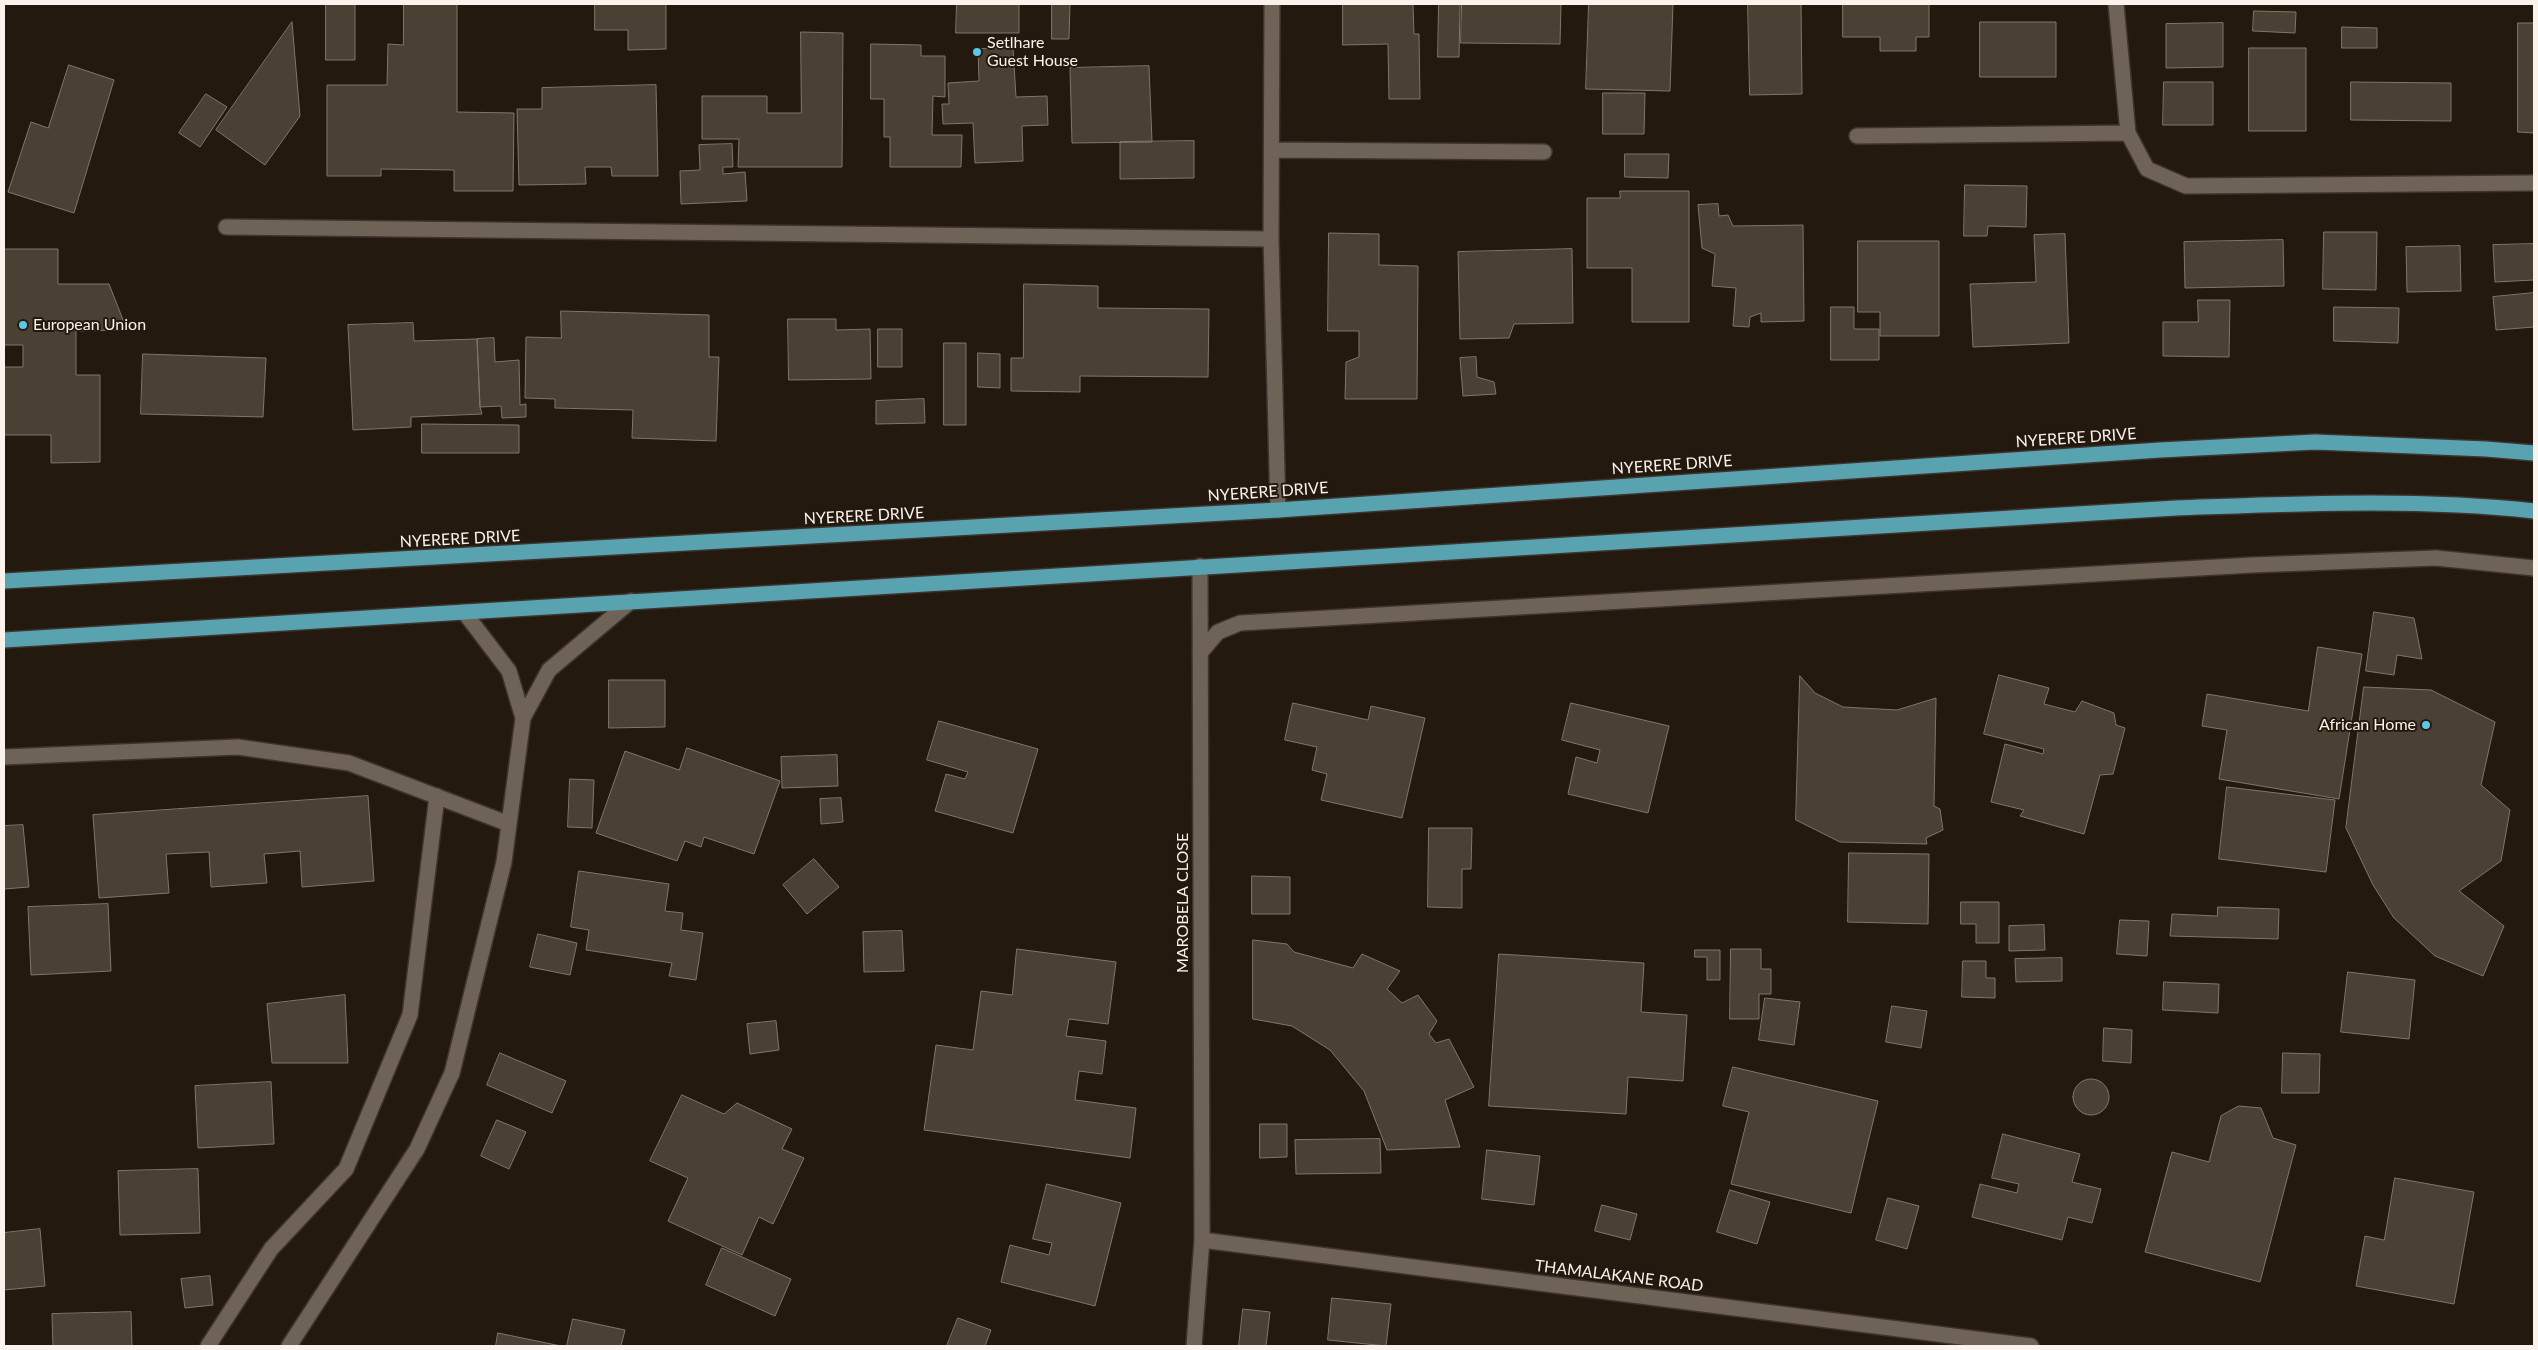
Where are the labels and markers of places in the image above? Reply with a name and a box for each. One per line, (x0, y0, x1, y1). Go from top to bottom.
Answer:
place label: Setlhare Guest House (987, 33, 1078, 71)
marker: Setlhare Guest House (971, 46, 983, 58)
place label: European Union (33, 315, 146, 335)
marker: European Union (17, 319, 29, 331)
place label: African Home (2319, 715, 2416, 735)
marker: African Home (2420, 719, 2432, 731)

